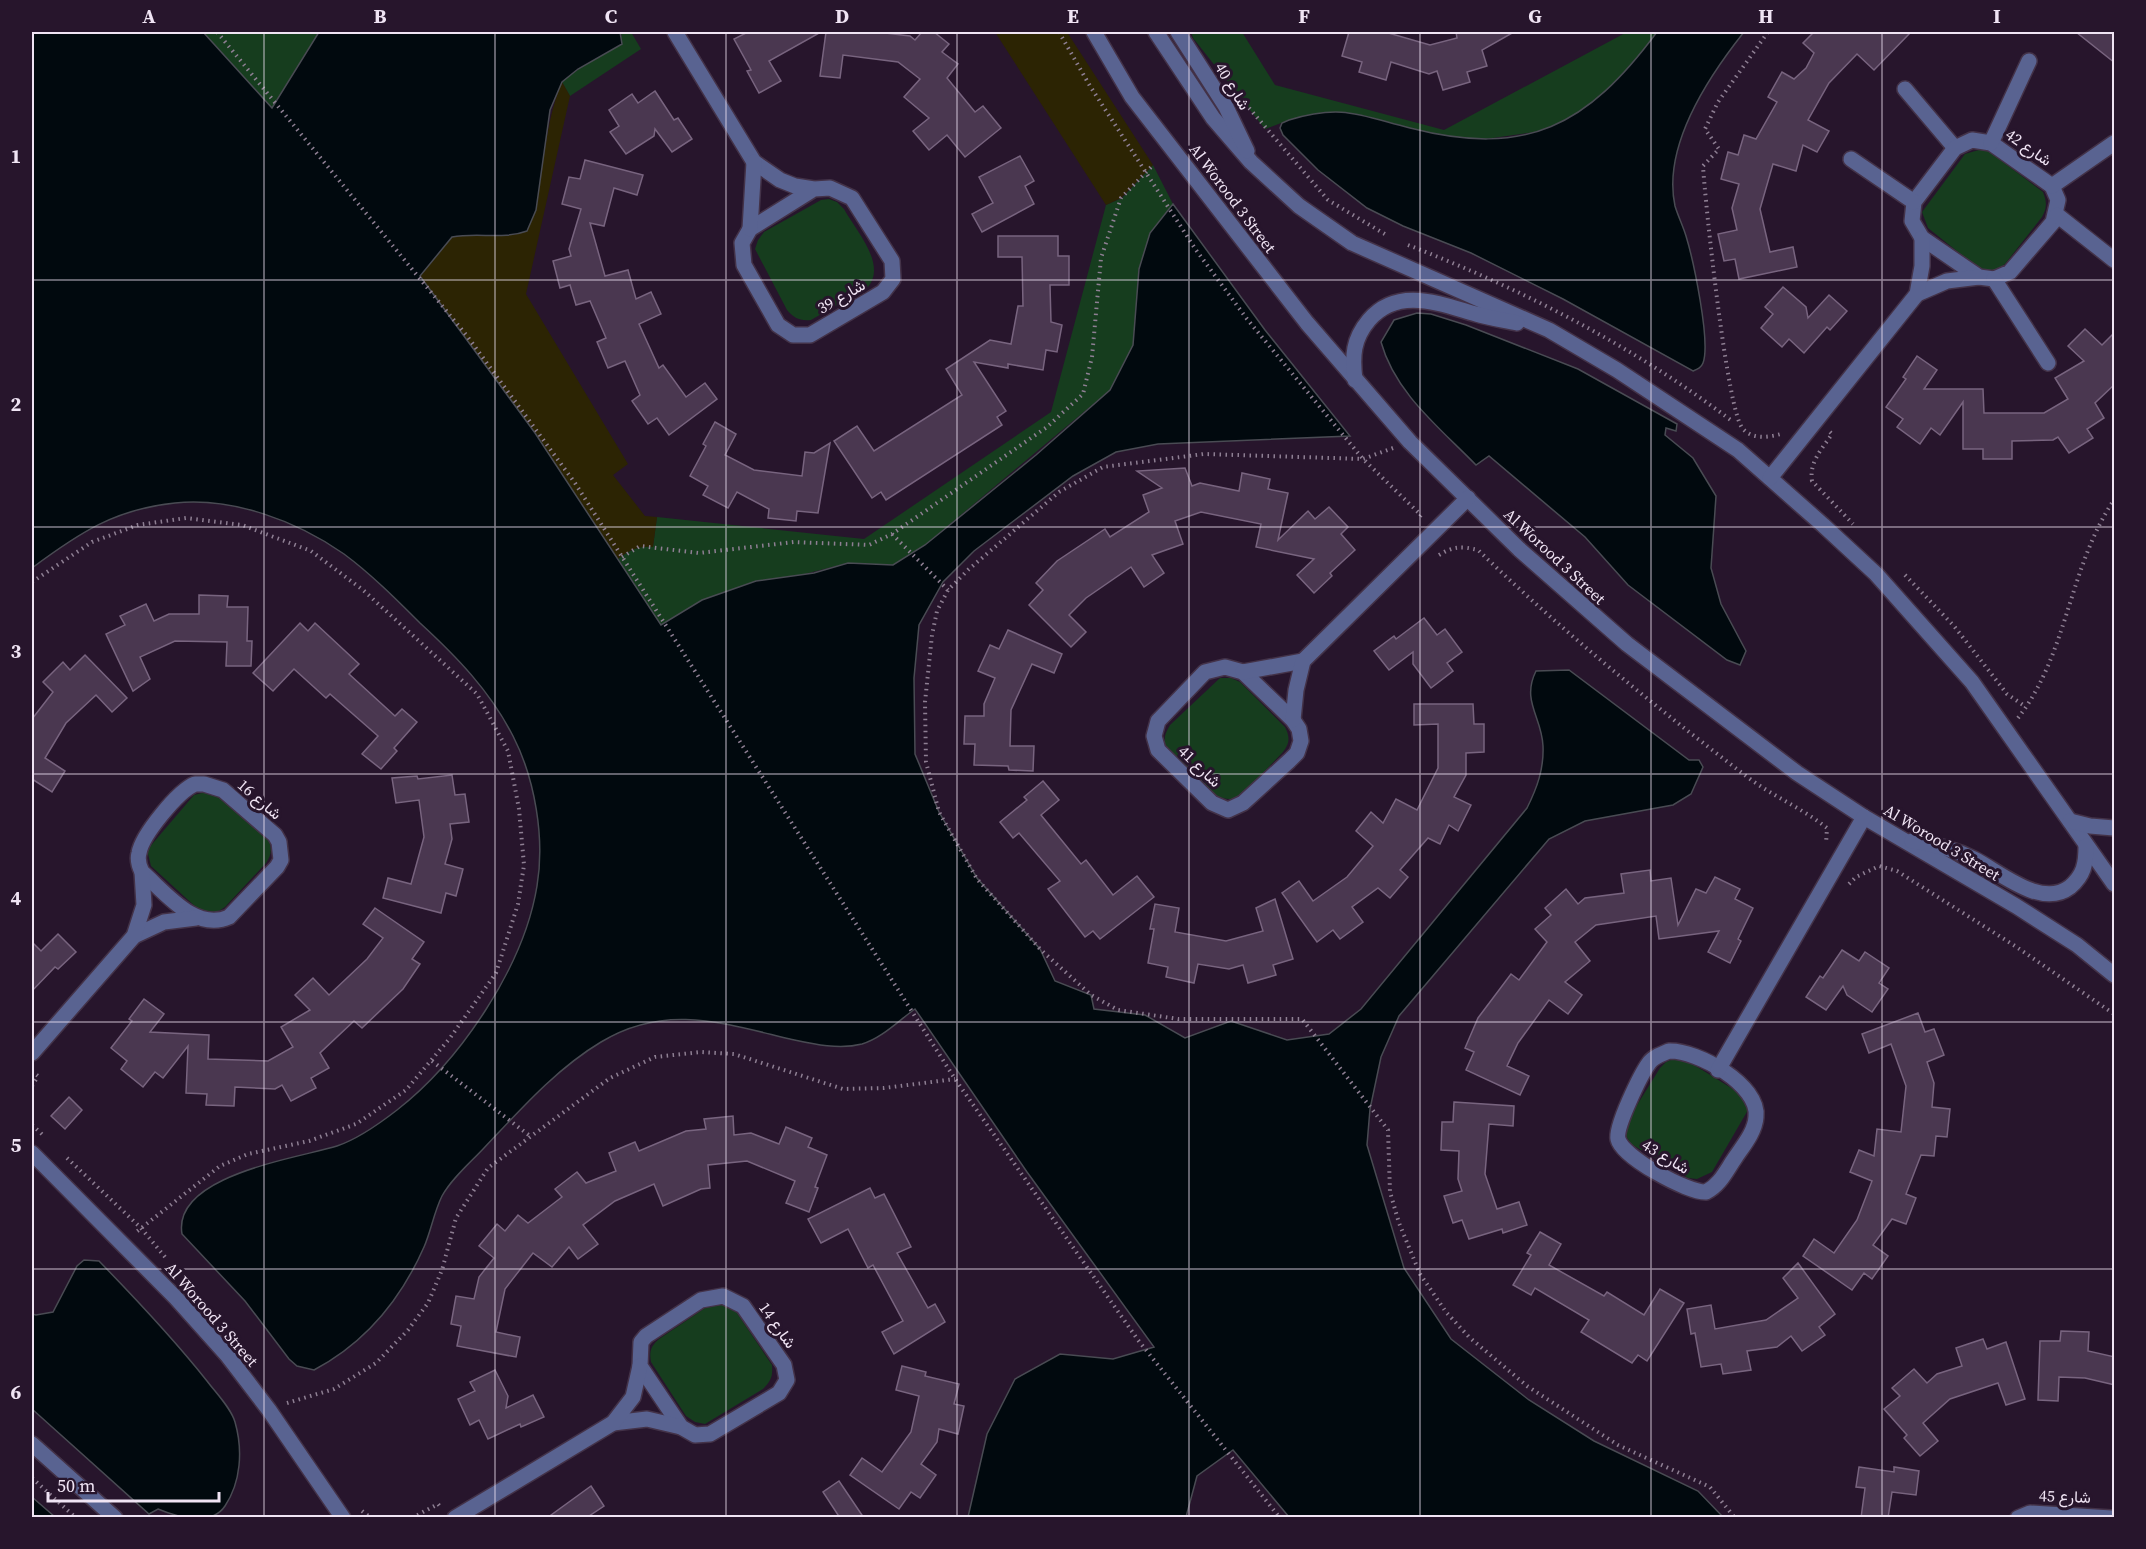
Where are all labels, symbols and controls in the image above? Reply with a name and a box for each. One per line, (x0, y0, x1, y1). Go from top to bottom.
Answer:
text: A (142, 2, 156, 30)
text: B (373, 2, 387, 30)
text: C (605, 2, 617, 30)
text: D (835, 2, 849, 30)
text: E (1067, 2, 1079, 30)
text: F (1298, 2, 1310, 30)
text: G (1528, 2, 1542, 30)
text: H (1758, 2, 1774, 30)
text: I (1993, 2, 2001, 30)
street label: شارع 40 (1209, 58, 1256, 114)
street label: شارع 42 (2001, 123, 2057, 172)
street label: Al Worood 3 Street (1185, 139, 1282, 258)
text: 1 (11, 142, 21, 170)
street label: شارع 39 (813, 273, 869, 319)
text: 2 (11, 390, 22, 418)
street label: Al Worood 3 Street (1499, 503, 1611, 610)
text: 3 (11, 637, 22, 665)
street label: شارع 41 (1173, 740, 1226, 793)
street label: شارع 16 (233, 774, 287, 825)
street label: Al Worood 3 Street (1880, 799, 2005, 886)
text: 4 (11, 884, 22, 912)
text: 5 (11, 1131, 22, 1159)
street label: شارع 43 (1638, 1133, 1694, 1180)
street label: Al Worood 3 Street (160, 1257, 264, 1372)
street label: شارع 14 (753, 1297, 802, 1353)
text: 6 (11, 1378, 22, 1406)
scale bar (48, 1465, 219, 1503)
text: 50 m (57, 1473, 95, 1498)
street label: شارع 45 (2039, 1484, 2091, 1509)

